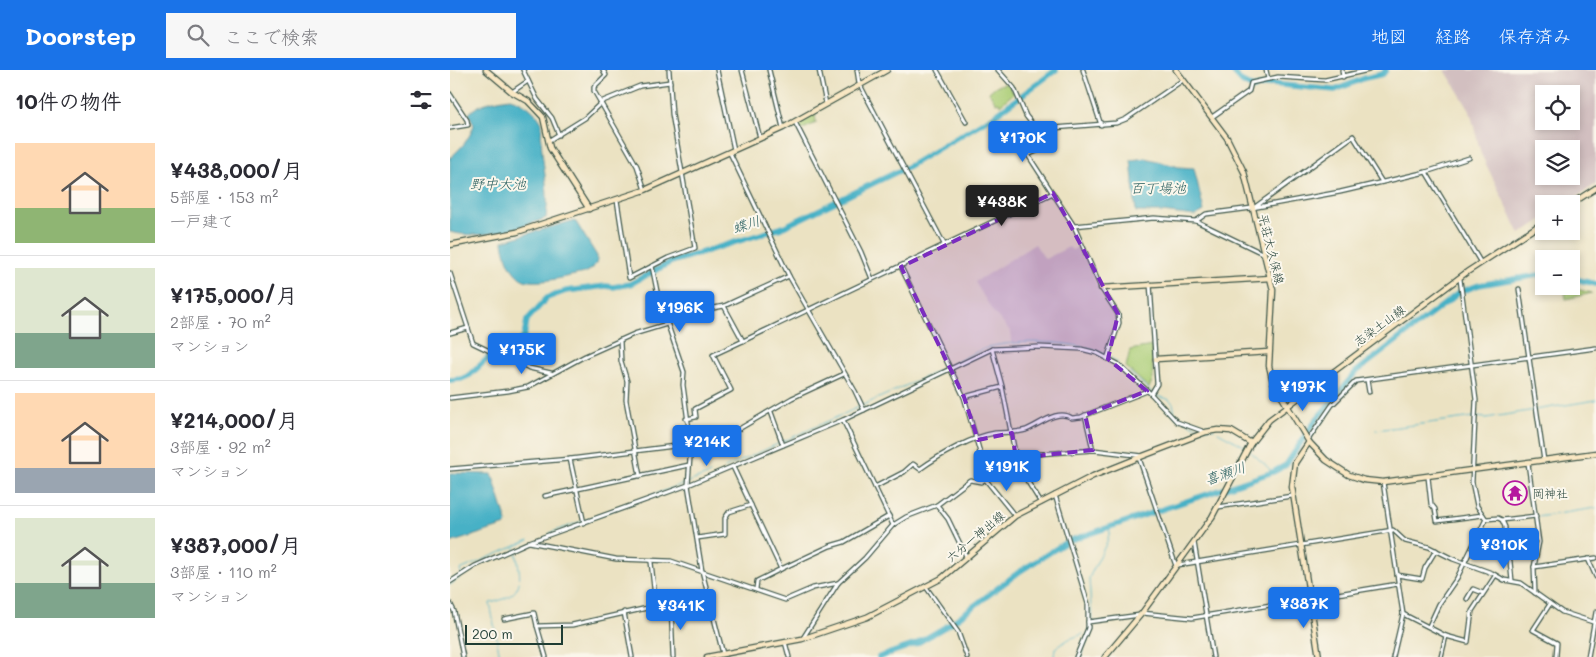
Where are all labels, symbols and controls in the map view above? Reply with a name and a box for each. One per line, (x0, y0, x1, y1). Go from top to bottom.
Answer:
search box (166, 13, 516, 58)
text: Doorstep (25, 20, 136, 51)
icon: search (184, 21, 212, 49)
text: ここで検索 (224, 24, 319, 49)
text: 地図 (1371, 24, 1407, 48)
text: 経路 (1435, 24, 1471, 48)
text: 保存済み (1499, 24, 1571, 48)
map controls (1535, 85, 1580, 295)
button: locate (1535, 85, 1580, 130)
icon: filters (407, 86, 435, 114)
text: 10件の物件 (15, 87, 122, 114)
pin: ¥170K (988, 121, 1058, 163)
text: ¥170K (999, 126, 1047, 147)
button: layers (1535, 140, 1580, 185)
text: ¥438,000/月 (170, 156, 303, 183)
icon: home (55, 163, 115, 223)
water label: 野中大池 (470, 174, 527, 193)
water label: 百丁場池 (1130, 178, 1187, 197)
pin: ¥438K (967, 184, 1037, 227)
text: 5部屋 · 153 m² (170, 186, 278, 207)
text: ¥438K (977, 190, 1027, 211)
button: + (1535, 195, 1580, 240)
text: 一戸建て (170, 210, 234, 231)
water label: 蝶川 (730, 211, 762, 237)
street label: 平荘大久保線 (1256, 212, 1288, 286)
button: − (1535, 250, 1580, 295)
text: ¥175,000/月 (170, 281, 297, 308)
icon: home (55, 288, 115, 348)
pin: ¥196K (645, 290, 715, 333)
text: ¥196K (656, 296, 704, 317)
street label: 志染土山線 (1350, 301, 1408, 349)
text: 2部屋 · 70 m² (170, 311, 271, 332)
pin: ¥175K (487, 332, 557, 375)
text: マンション (170, 335, 249, 356)
text: ¥175K (499, 338, 545, 359)
pin: ¥197K (1268, 370, 1338, 412)
text: ¥197K (1280, 375, 1326, 396)
text: ¥214,000/月 (170, 406, 298, 433)
icon: home (55, 413, 115, 473)
pin: ¥214K (672, 424, 742, 467)
text: ¥214K (683, 430, 731, 451)
text: 3部屋 · 92 m² (170, 436, 271, 457)
pin: ¥191K (972, 450, 1042, 492)
text: ¥191K (985, 455, 1029, 476)
water label: 喜瀬川 (1202, 457, 1248, 489)
text: マンション (170, 460, 249, 481)
temple icon: 岡神社 (1502, 480, 1528, 506)
place label: 岡神社 (1532, 485, 1568, 501)
street label: 六分一神出線 (942, 507, 1008, 565)
pin: ¥310K (1469, 528, 1539, 570)
text: ¥387,000/月 (170, 531, 301, 558)
text: ¥310K (1480, 533, 1528, 554)
icon: home (55, 538, 115, 598)
text: 3部屋 · 110 m² (170, 561, 277, 582)
text: マンション (170, 585, 249, 606)
pin: ¥387K (1269, 586, 1339, 629)
pin: ¥341K (646, 588, 716, 631)
text: ¥387K (1279, 592, 1329, 613)
text: ¥341K (657, 594, 705, 615)
scale bar (465, 622, 562, 645)
text: 200 m (472, 624, 513, 643)

